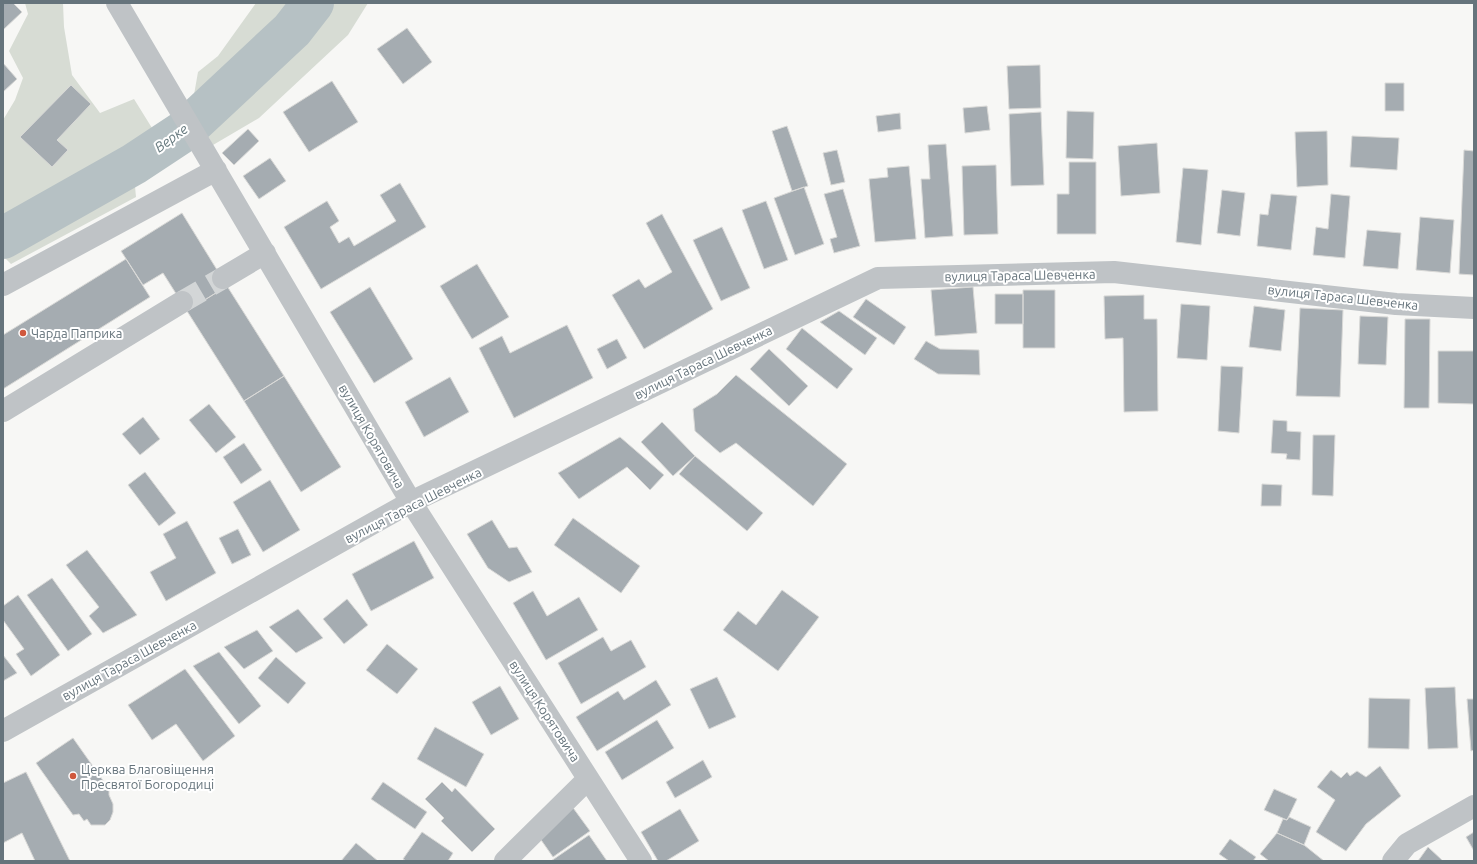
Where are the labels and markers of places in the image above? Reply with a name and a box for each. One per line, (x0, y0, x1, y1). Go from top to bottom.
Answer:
place label: Чарда Паприка (31, 326, 122, 340)
marker: Чарда Паприка (18, 328, 28, 338)
place label: Церква Благовіщення Пресвятої Богородиці (81, 762, 214, 791)
marker: Церква Благовіщення Пресвятої Богородиці (68, 771, 78, 781)

